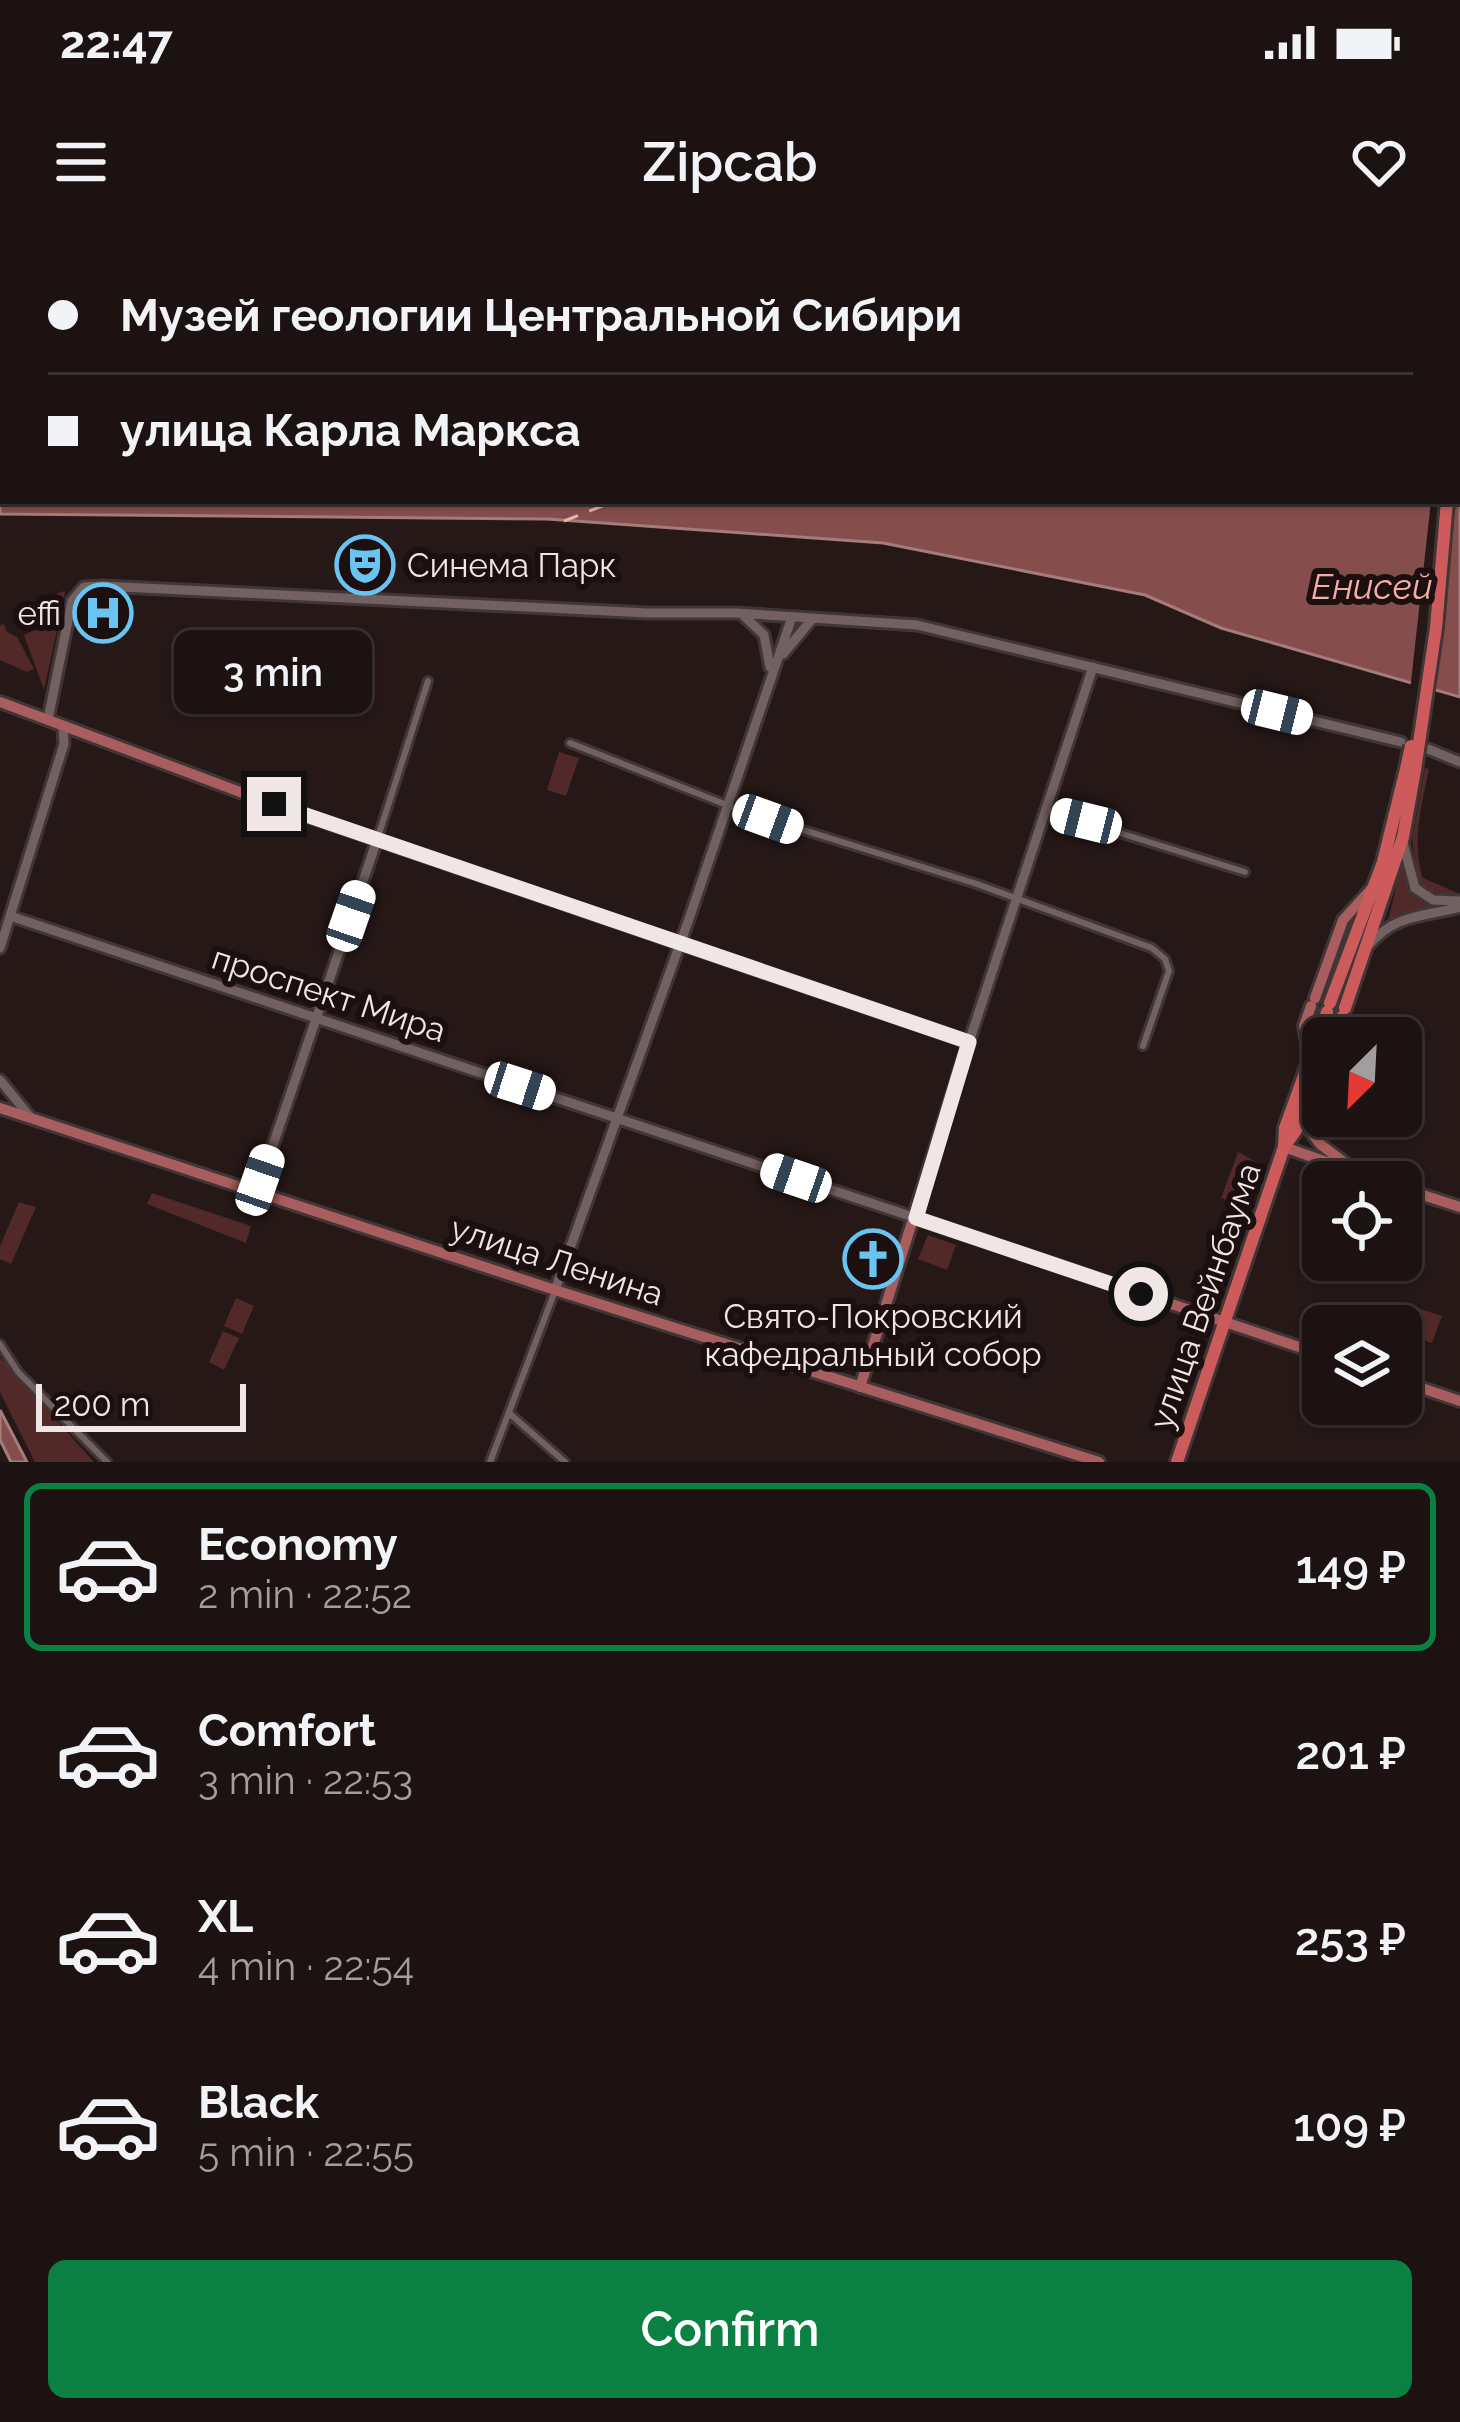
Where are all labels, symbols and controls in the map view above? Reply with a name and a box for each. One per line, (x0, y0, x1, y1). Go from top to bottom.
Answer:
text: 22:47 (60, 16, 173, 69)
icon: menu (48, 129, 114, 195)
icon: heart (1346, 129, 1412, 195)
text: Zipcab (642, 130, 818, 194)
text: Музей геологии Центральной Сибири (120, 289, 962, 342)
text: улица Карла Маркса (120, 404, 581, 457)
theatre icon: Синема Парк (334, 534, 396, 596)
place label: Синема Парк (407, 546, 616, 585)
water label: Енисей (1311, 565, 1433, 607)
hospital icon: effi (72, 582, 134, 644)
place label: effi (18, 594, 61, 633)
callout: 3 min (175, 630, 373, 714)
text: 3 min (223, 649, 323, 695)
car (1238, 686, 1316, 738)
route end (247, 777, 301, 831)
car (728, 790, 808, 848)
car (1047, 795, 1125, 847)
car (322, 876, 380, 956)
street label: проспект Мира (207, 938, 451, 1050)
north arrow (1302, 1017, 1422, 1137)
map controls (1302, 1017, 1422, 1425)
car (480, 1058, 560, 1114)
car (231, 1140, 289, 1220)
car (756, 1149, 836, 1207)
street label: улица Вейнбаума (1141, 1158, 1269, 1434)
button: locate (1302, 1161, 1422, 1281)
street label: улица Ленина (446, 1208, 668, 1314)
church icon: Свято-Покровский кафедральный собор (842, 1228, 904, 1290)
route start (1114, 1267, 1168, 1321)
place label: Свято-Покровский кафедральный собор (704, 1297, 1042, 1374)
button: layers (1302, 1305, 1422, 1425)
scale bar (36, 1378, 246, 1431)
text: 200 m (54, 1385, 150, 1424)
icon: car (54, 1513, 162, 1621)
text: Economy (198, 1518, 398, 1571)
text: 149 ₽ (1296, 1541, 1406, 1594)
text: 2 min · 22:52 (198, 1571, 412, 1617)
icon: car (54, 1699, 162, 1807)
text: Comfort (198, 1704, 376, 1757)
text: 201 ₽ (1295, 1727, 1406, 1780)
text: 3 min · 22:53 (198, 1757, 413, 1803)
icon: car (54, 1885, 162, 1993)
text: XL (198, 1890, 253, 1943)
text: 253 ₽ (1295, 1913, 1406, 1966)
text: 4 min · 22:54 (198, 1943, 414, 1989)
icon: car (54, 2071, 162, 2179)
text: Black (198, 2076, 319, 2129)
text: 109 ₽ (1294, 2099, 1406, 2152)
text: 5 min · 22:55 (198, 2129, 414, 2175)
button: Confirm (48, 2260, 1412, 2398)

